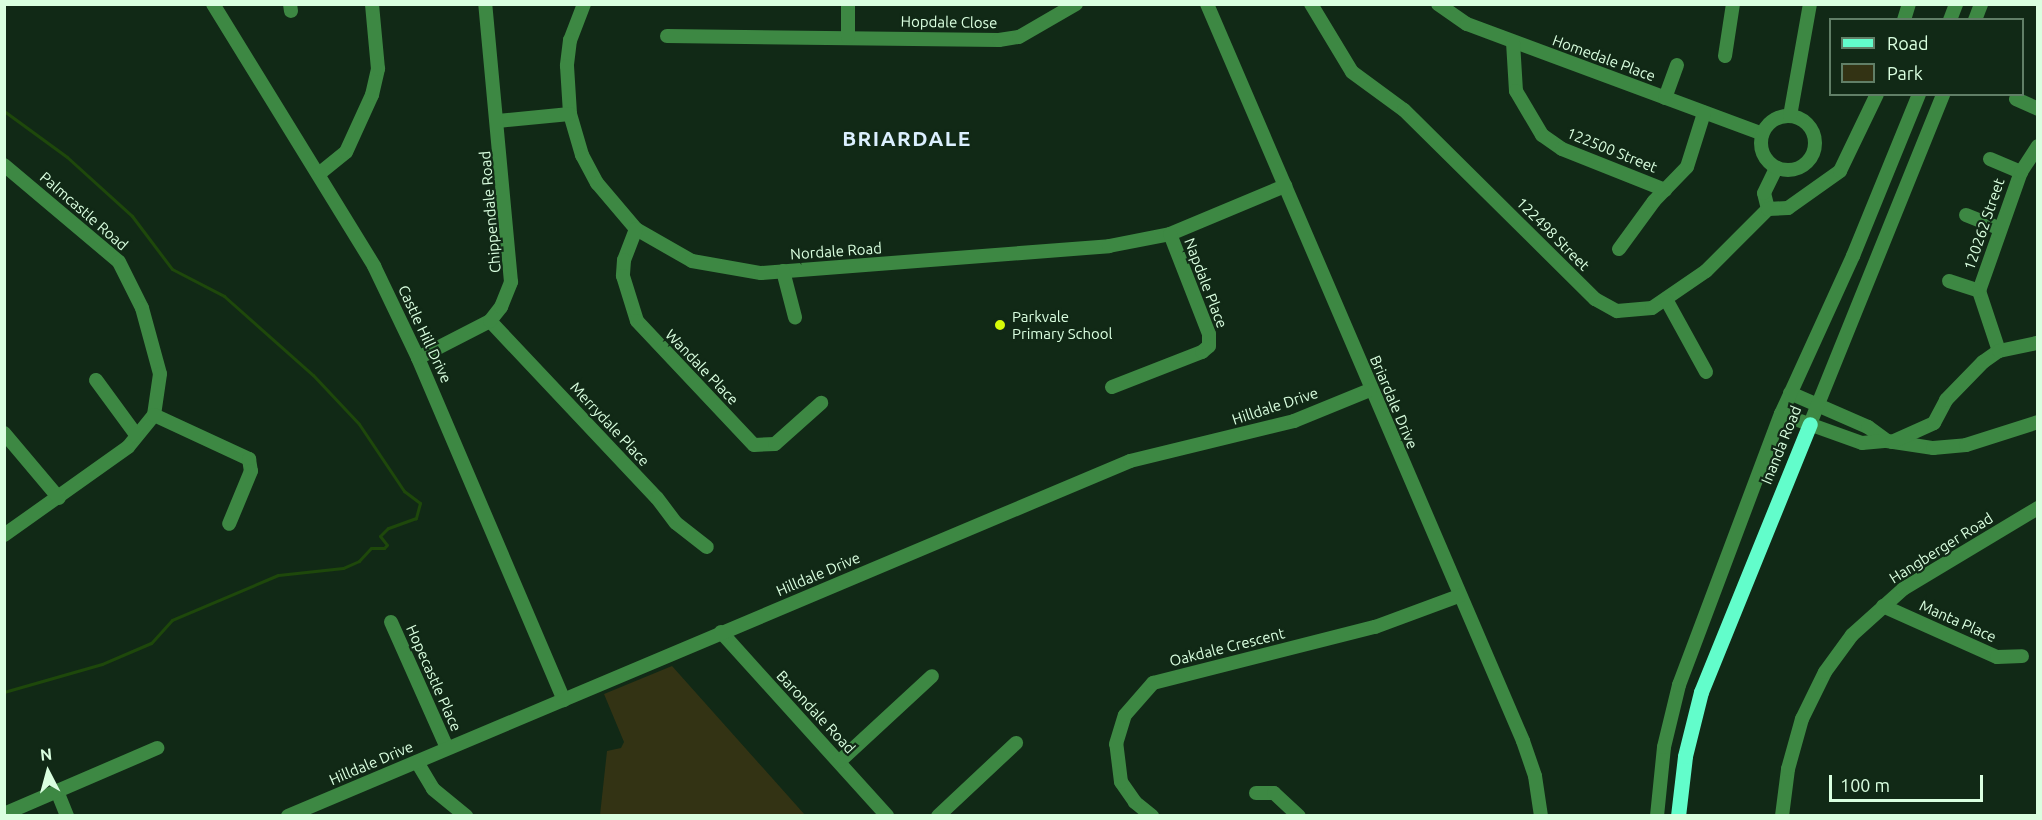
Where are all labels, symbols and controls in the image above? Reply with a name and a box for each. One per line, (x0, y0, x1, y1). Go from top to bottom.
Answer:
street label: Hopdale Close (900, 12, 998, 32)
legend (1829, 18, 2024, 96)
street label: Homedale Place (1550, 31, 1658, 85)
text: Road (1887, 33, 1929, 53)
text: Park (1887, 63, 1923, 83)
street label: 122500 Street (1564, 124, 1660, 176)
district label: BRIARDALE (842, 125, 972, 151)
street label: Chippendale Road (476, 150, 504, 274)
street label: Palmcastle Road (36, 168, 132, 254)
street label: 120262 Street (1960, 176, 2008, 272)
street label: 122498 Street (1513, 194, 1593, 274)
street label: Napdale Place (1181, 235, 1231, 331)
street label: Nordale Road (790, 239, 882, 263)
street label: Castle Hill Drive (394, 282, 456, 386)
place label: Parkvale Primary School (1012, 307, 1113, 342)
marker: Parkvale Primary School (993, 318, 1007, 332)
street label: Wandale Place (662, 326, 742, 408)
street label: Briardale Drive (1366, 353, 1422, 451)
street label: Merrydale Place (567, 378, 653, 470)
street label: Hilldale Drive (1230, 384, 1320, 428)
street label: Inanda Road (1757, 403, 1805, 487)
street label: Hangberger Road (1886, 509, 1996, 587)
street label: Hilldale Drive (773, 548, 863, 600)
street label: Manta Place (1917, 596, 1999, 646)
street label: Hopecastle Place (402, 622, 466, 734)
street label: Oakdale Crescent (1168, 624, 1286, 670)
street label: Barondale Road (773, 667, 859, 757)
street label: Hilldale Drive (326, 737, 416, 789)
north arrow (18, 742, 78, 802)
text: N (39, 745, 53, 764)
scale bar (1832, 763, 1986, 801)
text: 100 m (1840, 775, 1890, 795)

